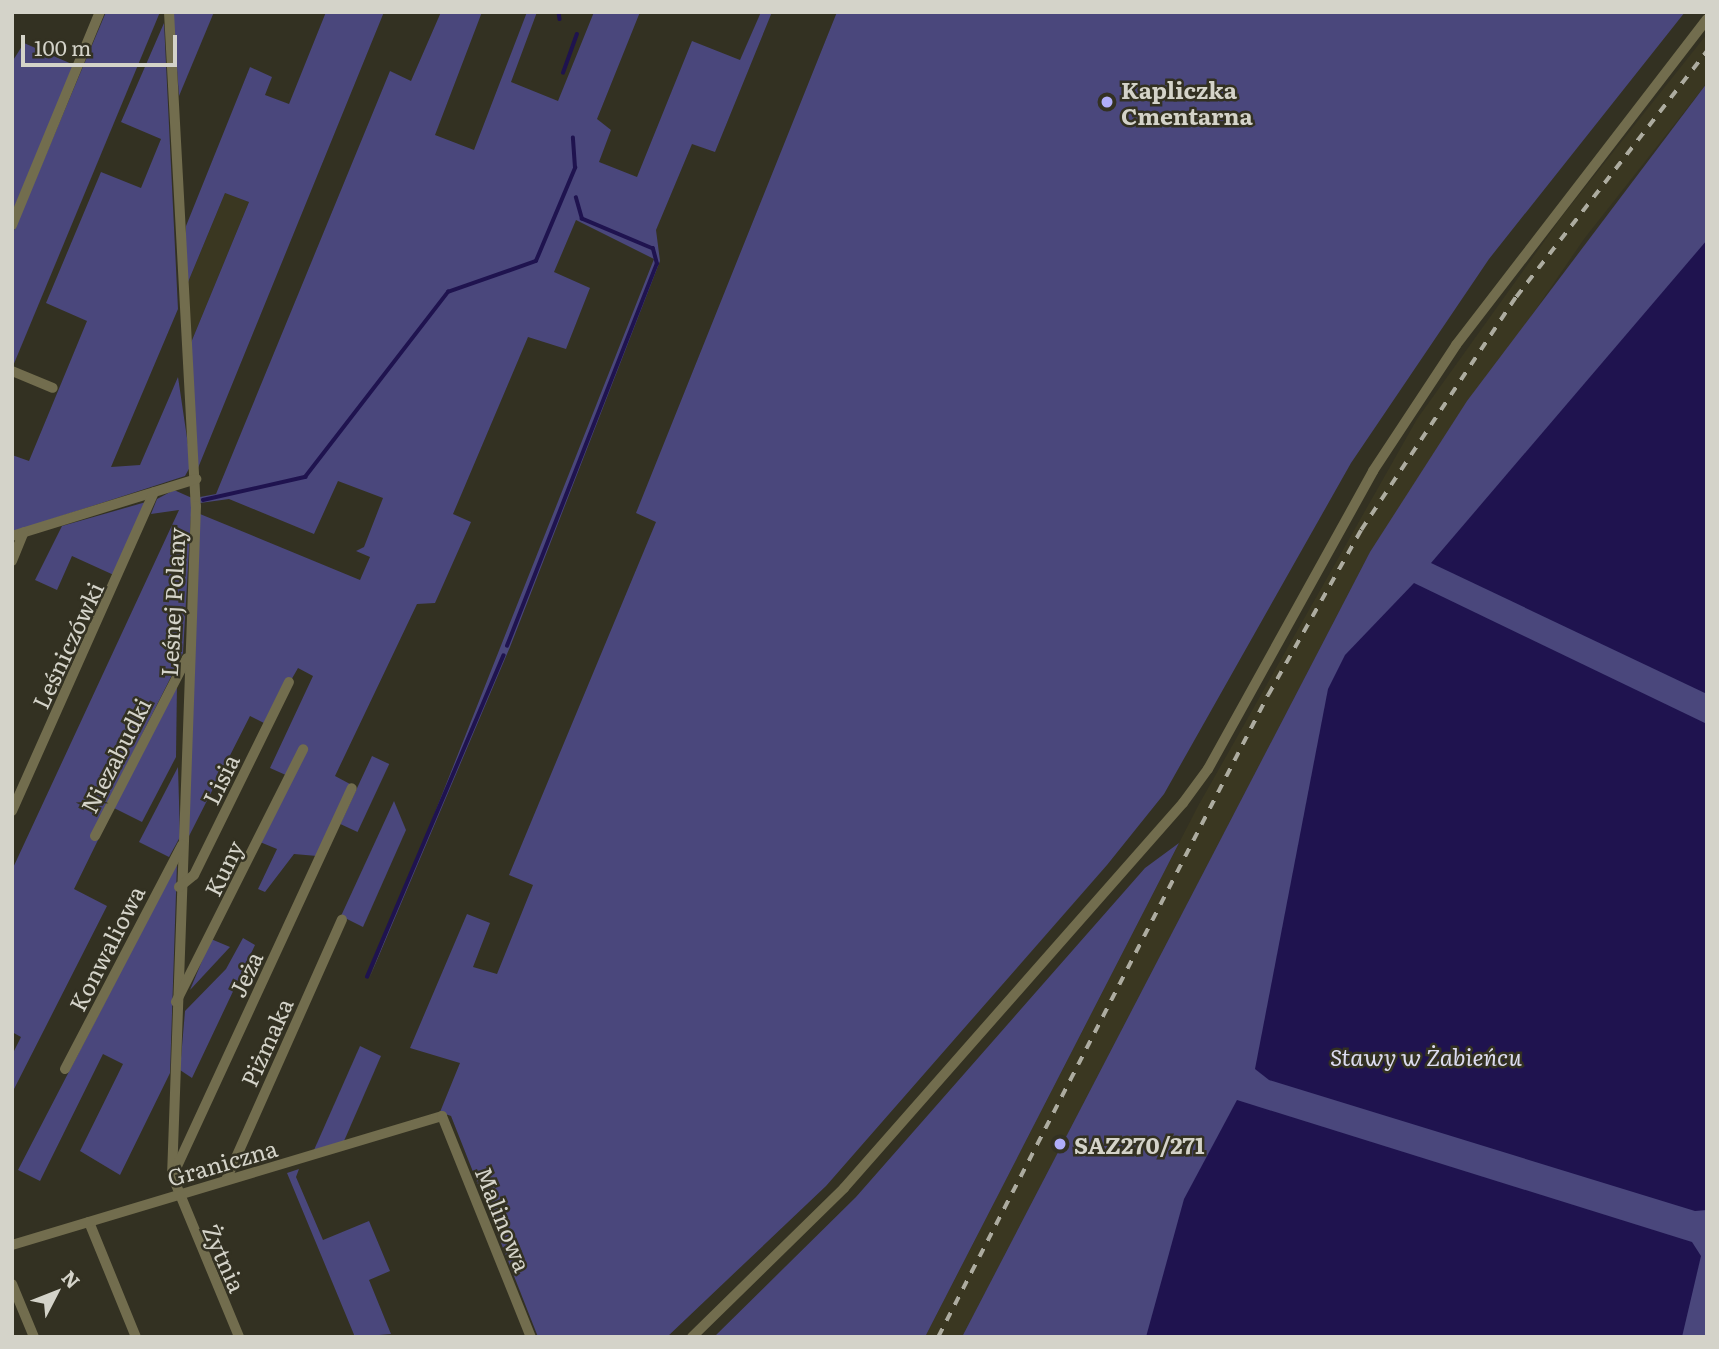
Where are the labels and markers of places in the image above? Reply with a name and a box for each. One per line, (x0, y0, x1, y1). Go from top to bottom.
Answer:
place label: Kapliczka Cmentarna (1121, 75, 1253, 129)
marker: Kapliczka Cmentarna (1099, 94, 1115, 110)
place label: SAZ270/271 (1074, 1130, 1205, 1158)
marker: SAZ270/271 (1052, 1136, 1068, 1152)

